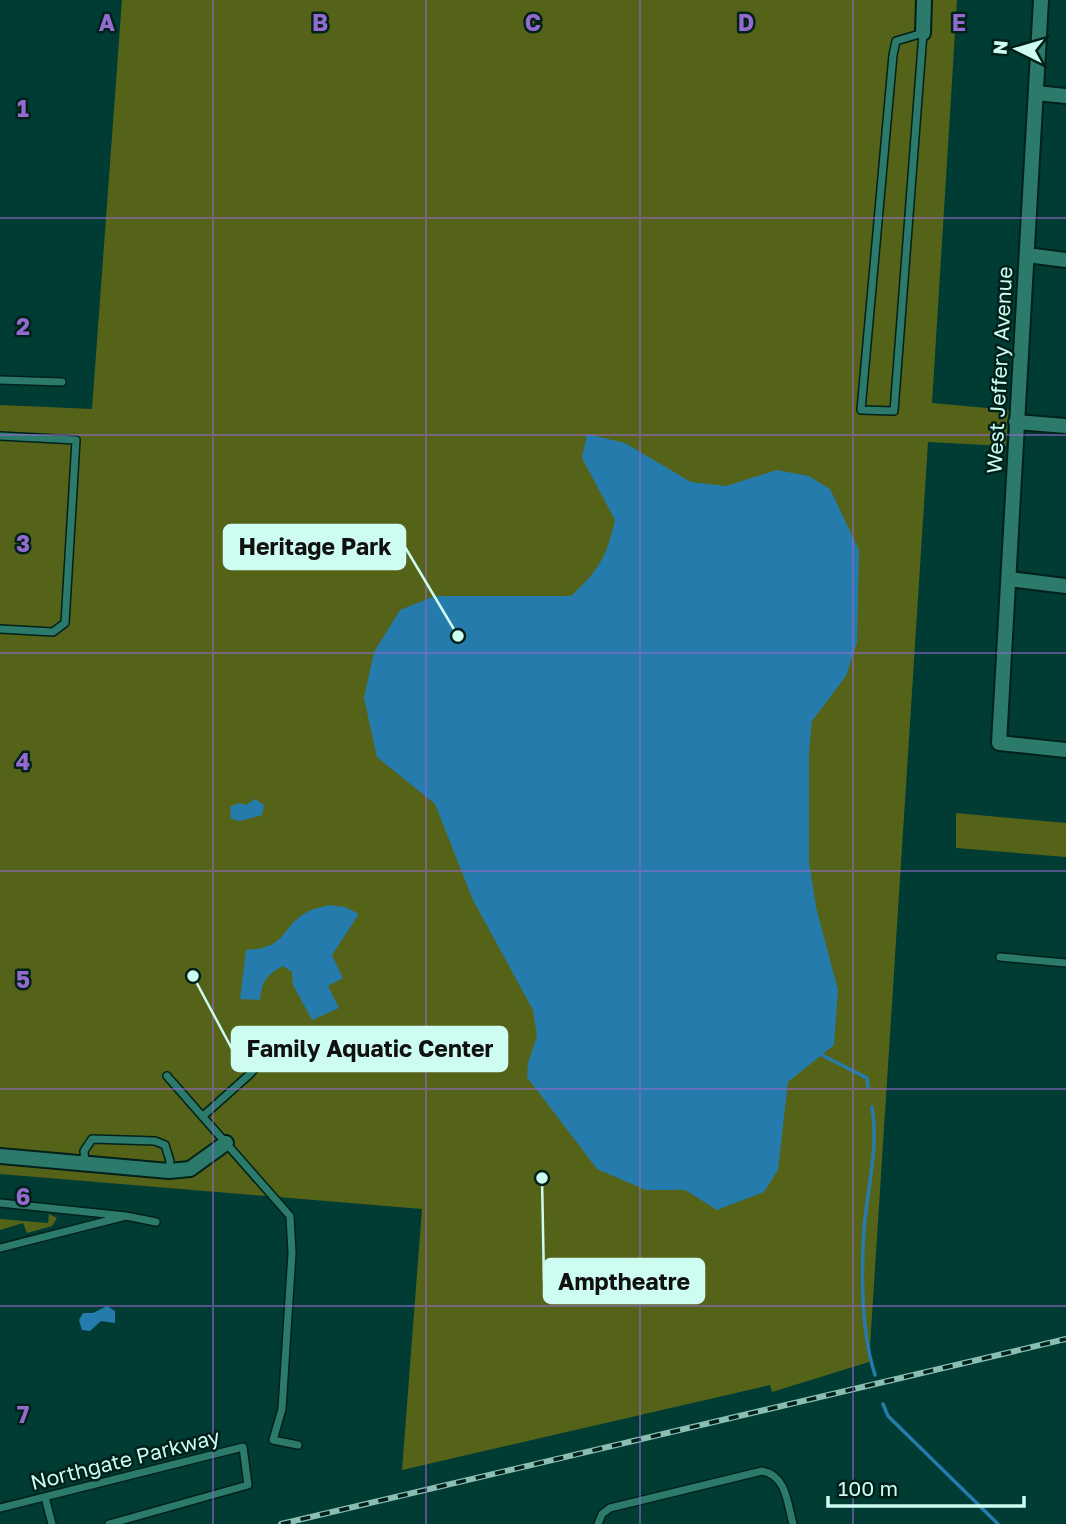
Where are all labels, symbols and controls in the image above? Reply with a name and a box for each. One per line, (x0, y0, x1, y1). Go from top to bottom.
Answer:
text: A (99, 8, 116, 36)
text: B (312, 8, 328, 36)
text: C (525, 8, 541, 36)
text: D (738, 8, 754, 36)
text: E (952, 8, 966, 36)
north arrow (982, 14, 1052, 84)
text: N (987, 39, 1012, 56)
text: 1 (17, 94, 29, 122)
street label: West Jeffery Avenue (981, 266, 1017, 474)
text: 2 (16, 312, 30, 340)
callout: Heritage Park (224, 525, 405, 569)
text: 3 (16, 529, 30, 557)
text: Heritage Park (238, 532, 392, 560)
text: 4 (16, 747, 30, 775)
text: 5 (16, 965, 30, 993)
callout: Family Aquatic Center (232, 1027, 507, 1071)
text: Family Aquatic Center (246, 1034, 494, 1062)
text: 6 (16, 1182, 30, 1210)
callout: Amptheatre (544, 1259, 704, 1303)
text: Amptheatre (558, 1267, 690, 1295)
text: 7 (17, 1400, 29, 1428)
street label: Northgate Parkway (28, 1423, 223, 1495)
scale bar (828, 1464, 1024, 1508)
text: 100 m (838, 1475, 898, 1501)

